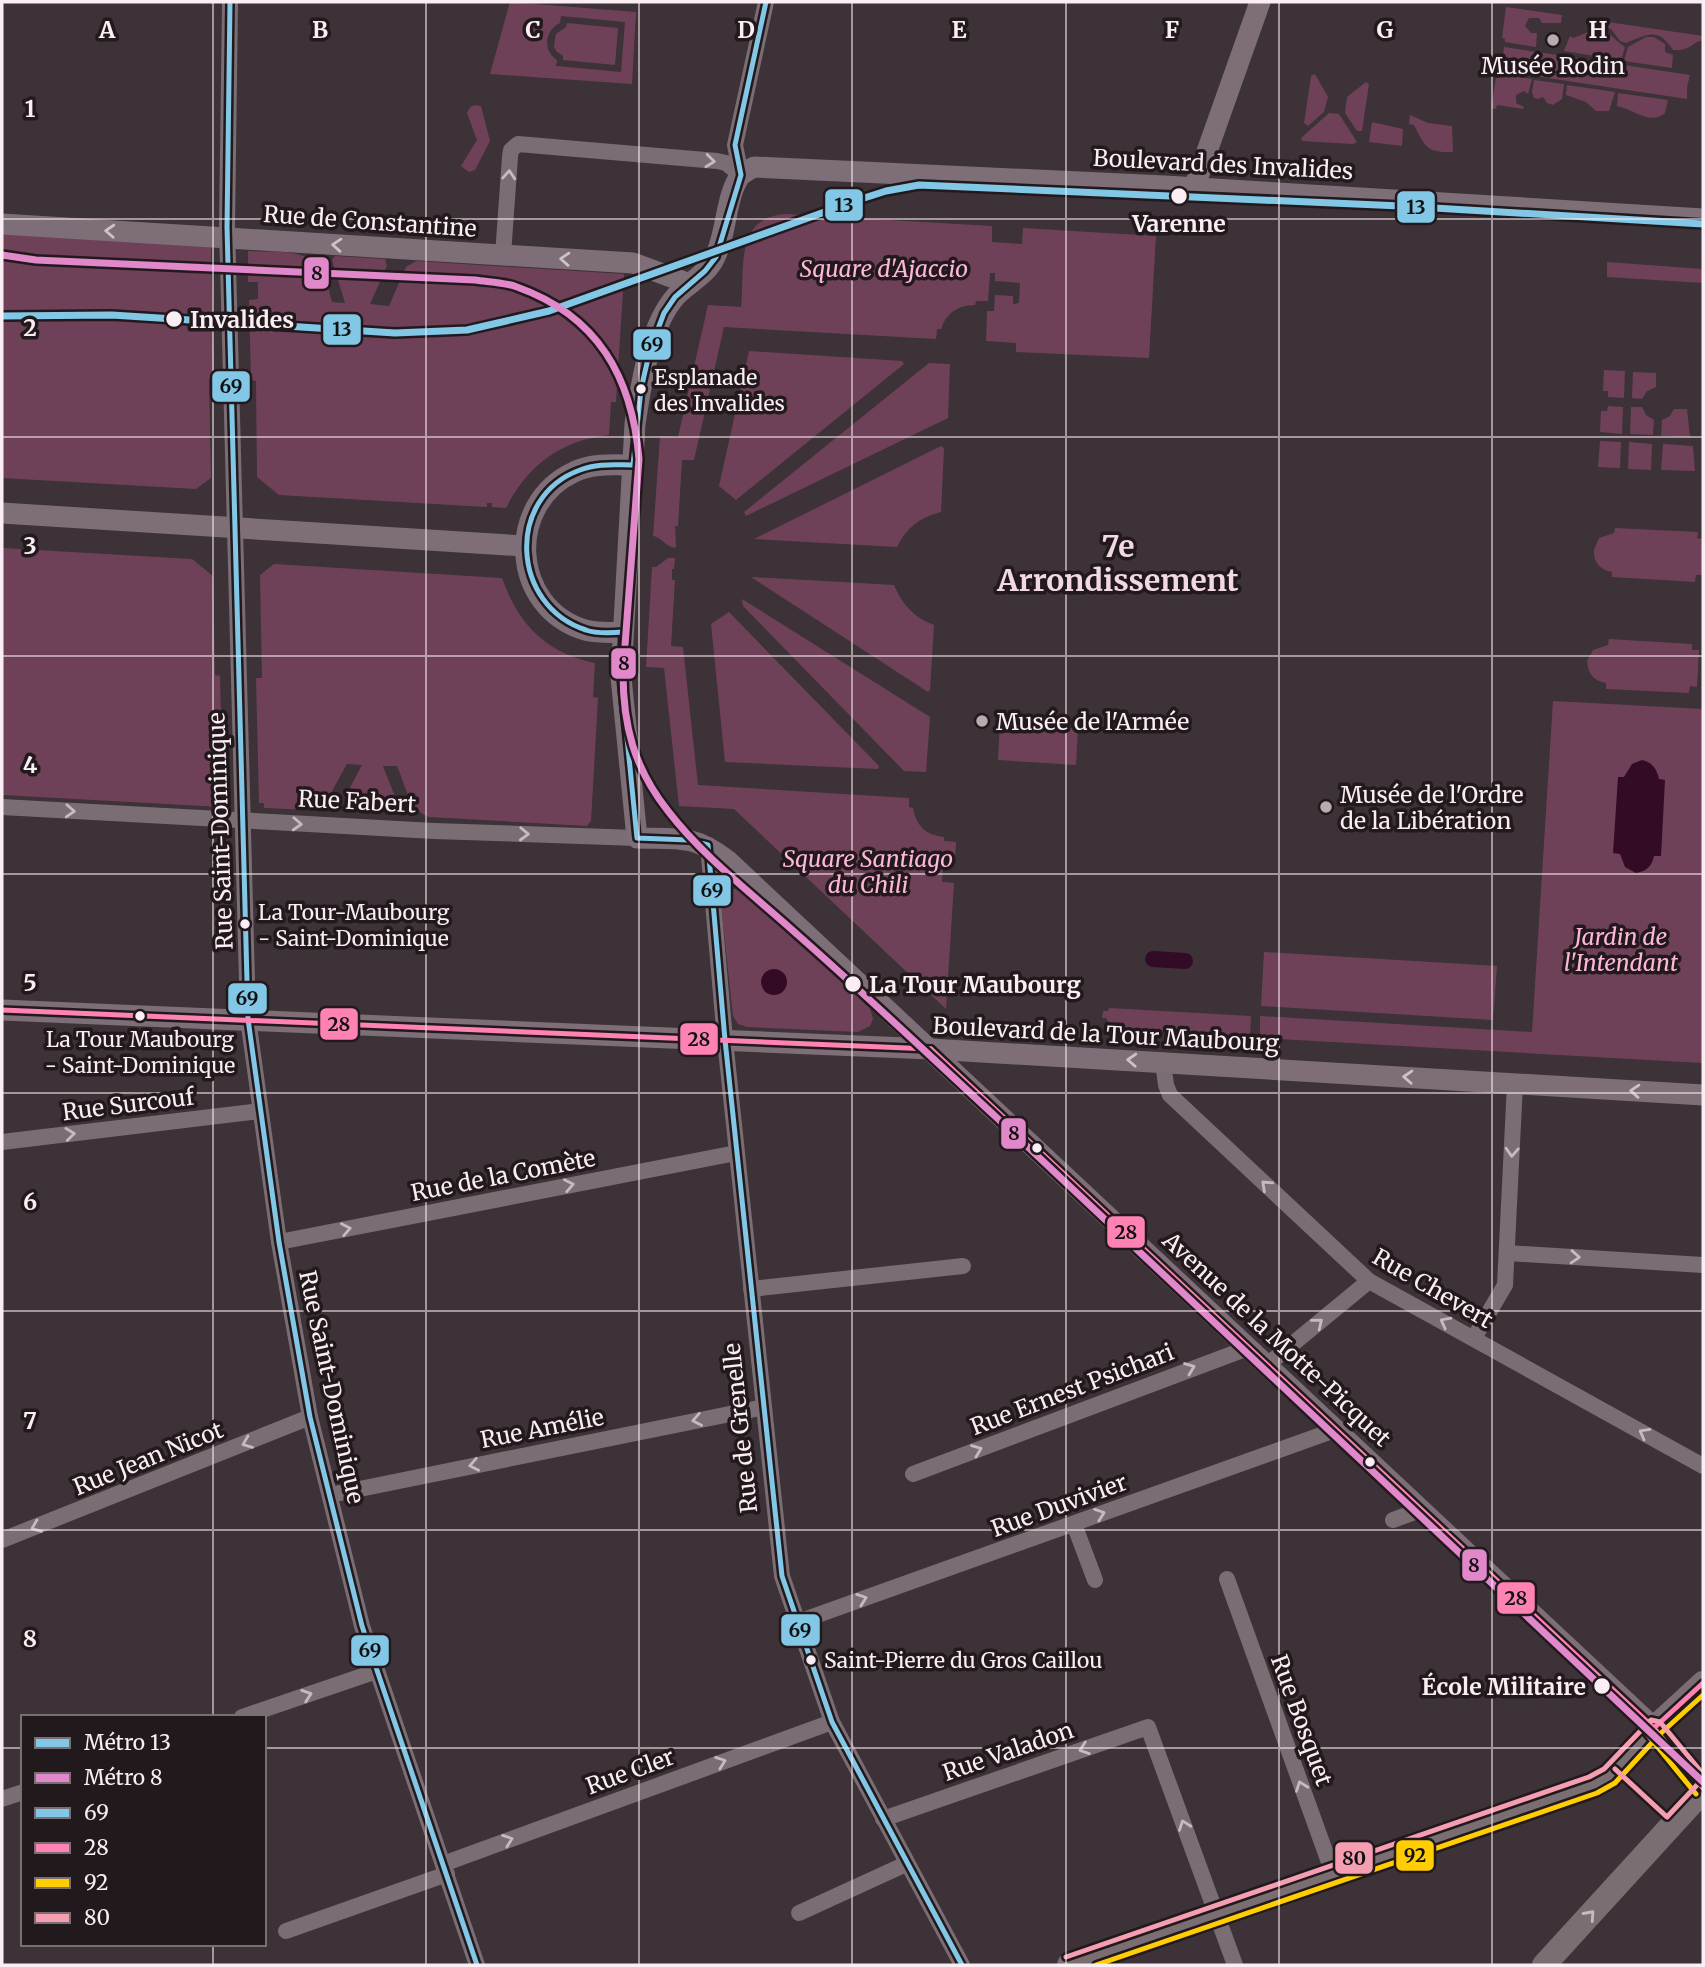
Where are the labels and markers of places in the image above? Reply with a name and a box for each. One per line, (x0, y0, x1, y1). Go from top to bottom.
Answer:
marker: Musée Rodin (1545, 32, 1561, 48)
place label: Musée Rodin (1481, 51, 1625, 80)
marker: Varenne (1169, 186, 1189, 206)
place label: Varenne (1131, 209, 1226, 238)
place label: Invalides (190, 305, 294, 334)
marker: Invalides (164, 309, 184, 329)
place label: Esplanade des Invalides (654, 364, 785, 417)
marker: Esplanade des Invalides (634, 382, 648, 396)
place label: Musée de l'Armée (996, 707, 1189, 736)
marker: Musée de l'Armée (974, 713, 990, 729)
place label: Musée de l'Ordre de la Libération (1340, 780, 1523, 835)
marker: Musée de l'Ordre de la Libération (1318, 799, 1334, 815)
place label: La Tour-Maubourg - Saint-Dominique (258, 899, 450, 952)
marker: La Tour-Maubourg - Saint-Dominique (238, 917, 252, 931)
place label: La Tour Maubourg (869, 970, 1081, 999)
marker: La Tour Maubourg (843, 974, 863, 994)
marker: La Tour Maubourg - Saint-Dominique (133, 1009, 147, 1023)
place label: La Tour Maubourg - Saint-Dominique (45, 1026, 235, 1079)
unlabelled marker (1030, 1141, 1044, 1155)
unlabelled marker (1363, 1455, 1377, 1469)
place label: Saint-Pierre du Gros Caillou (824, 1647, 1102, 1674)
marker: Saint-Pierre du Gros Caillou (804, 1653, 818, 1667)
place label: École Militaire (1422, 1672, 1586, 1701)
marker: École Militaire (1592, 1676, 1612, 1696)

